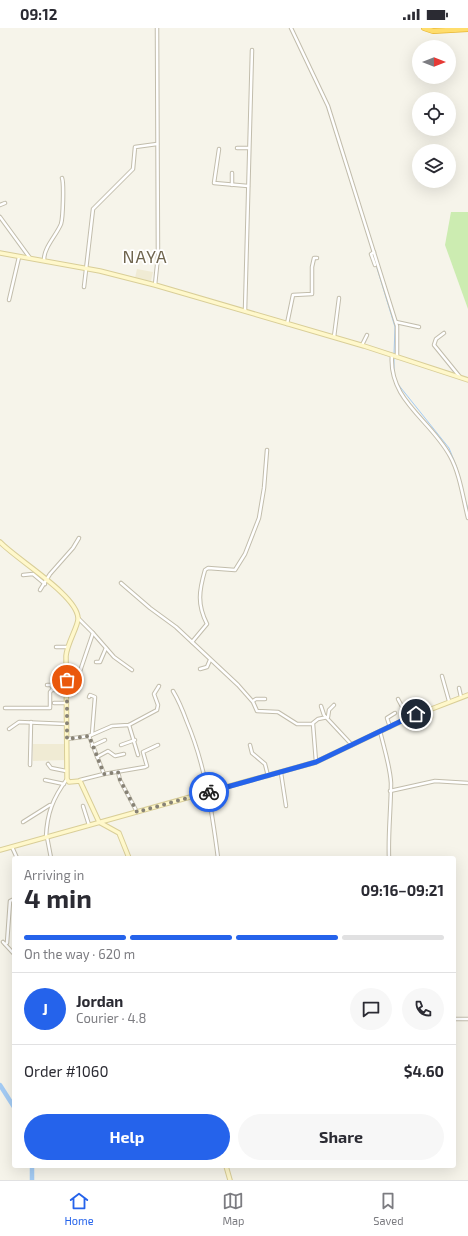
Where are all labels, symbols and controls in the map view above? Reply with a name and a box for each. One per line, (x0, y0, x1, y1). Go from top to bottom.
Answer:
text: 09:12 (20, 5, 57, 23)
north arrow (412, 40, 456, 84)
map controls (412, 40, 456, 188)
button: locate (412, 92, 456, 136)
button: layers (412, 144, 456, 188)
district label: NAYA (123, 246, 167, 266)
pin (50, 663, 84, 697)
icon: bag (56, 669, 78, 691)
pin (399, 697, 433, 731)
icon: home (405, 703, 427, 725)
courier (189, 772, 229, 812)
icon: bike (198, 781, 220, 803)
text: Arriving in (24, 867, 84, 883)
text: 09:16–09:21 (361, 881, 444, 899)
text: 4 min (24, 882, 92, 913)
text: On the way · 620 m (24, 946, 135, 962)
button: chat (350, 988, 392, 1030)
button: phone (402, 988, 444, 1030)
text: Jordan (76, 992, 123, 1010)
text: J (42, 1000, 48, 1018)
text: Courier · 4.8 (76, 1010, 146, 1026)
text: Order #1060 (24, 1062, 109, 1080)
text: $4.60 (404, 1062, 444, 1080)
button: Help (24, 1114, 230, 1160)
button: Share (238, 1114, 444, 1160)
tab: Home (64, 1190, 94, 1227)
tab: Map (222, 1190, 245, 1227)
tab: Saved (373, 1190, 404, 1227)

